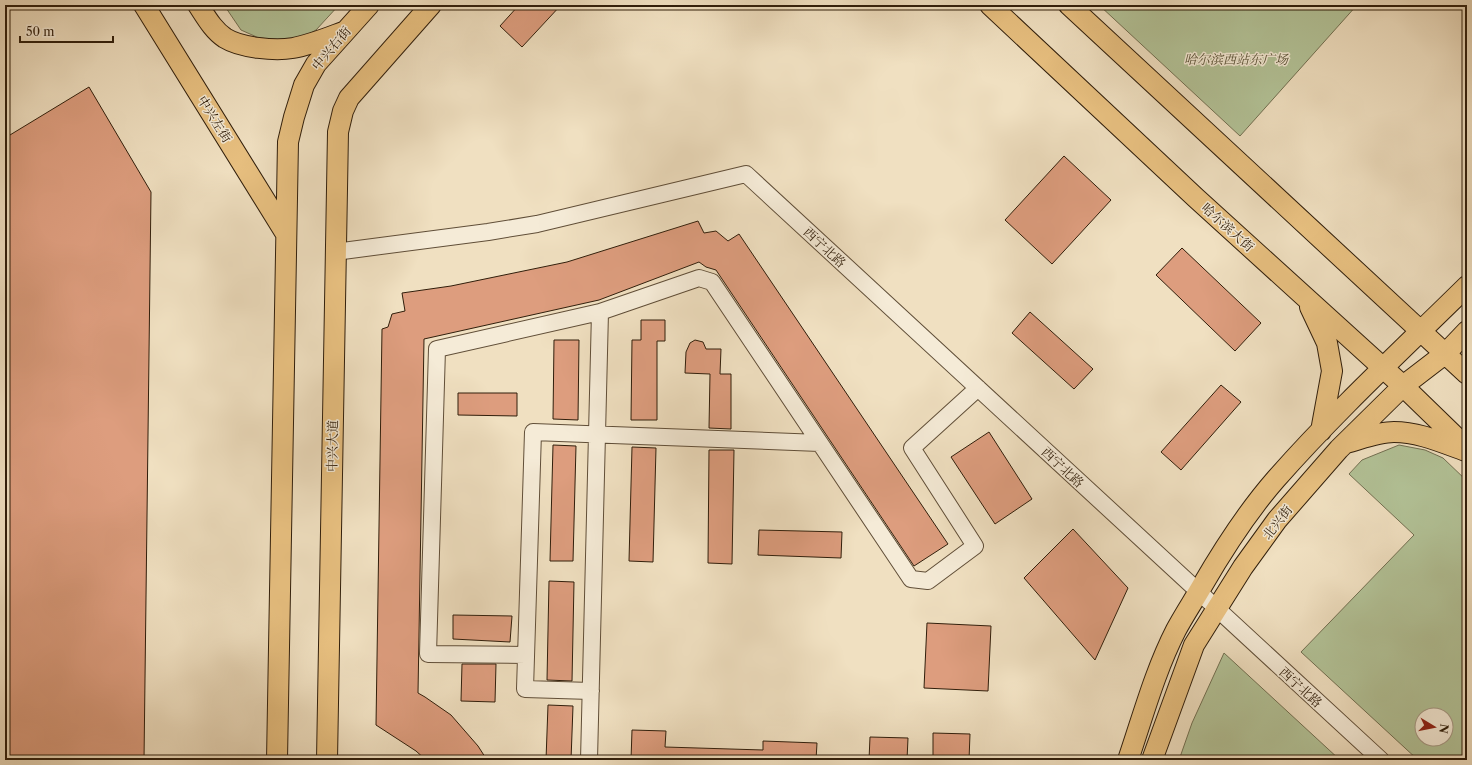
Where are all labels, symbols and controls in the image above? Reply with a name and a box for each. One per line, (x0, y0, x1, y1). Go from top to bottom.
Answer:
scale bar (20, 18, 113, 44)
street label: 中兴右街 (308, 23, 354, 73)
text: 50 m (26, 24, 55, 39)
park label: 哈尔滨西站东广场 (1184, 51, 1289, 67)
street label: 中兴左街 (194, 93, 236, 145)
street label: 哈尔滨大街 (1198, 199, 1258, 255)
street label: 西宁北路 (801, 223, 849, 271)
street label: 中兴大道 (324, 420, 340, 472)
street label: 西宁北路 (1039, 443, 1087, 491)
street label: 北兴街 (1259, 502, 1295, 542)
street label: 西宁北路 (1276, 664, 1326, 710)
north arrow (1414, 707, 1454, 747)
text: N (1436, 723, 1452, 735)

